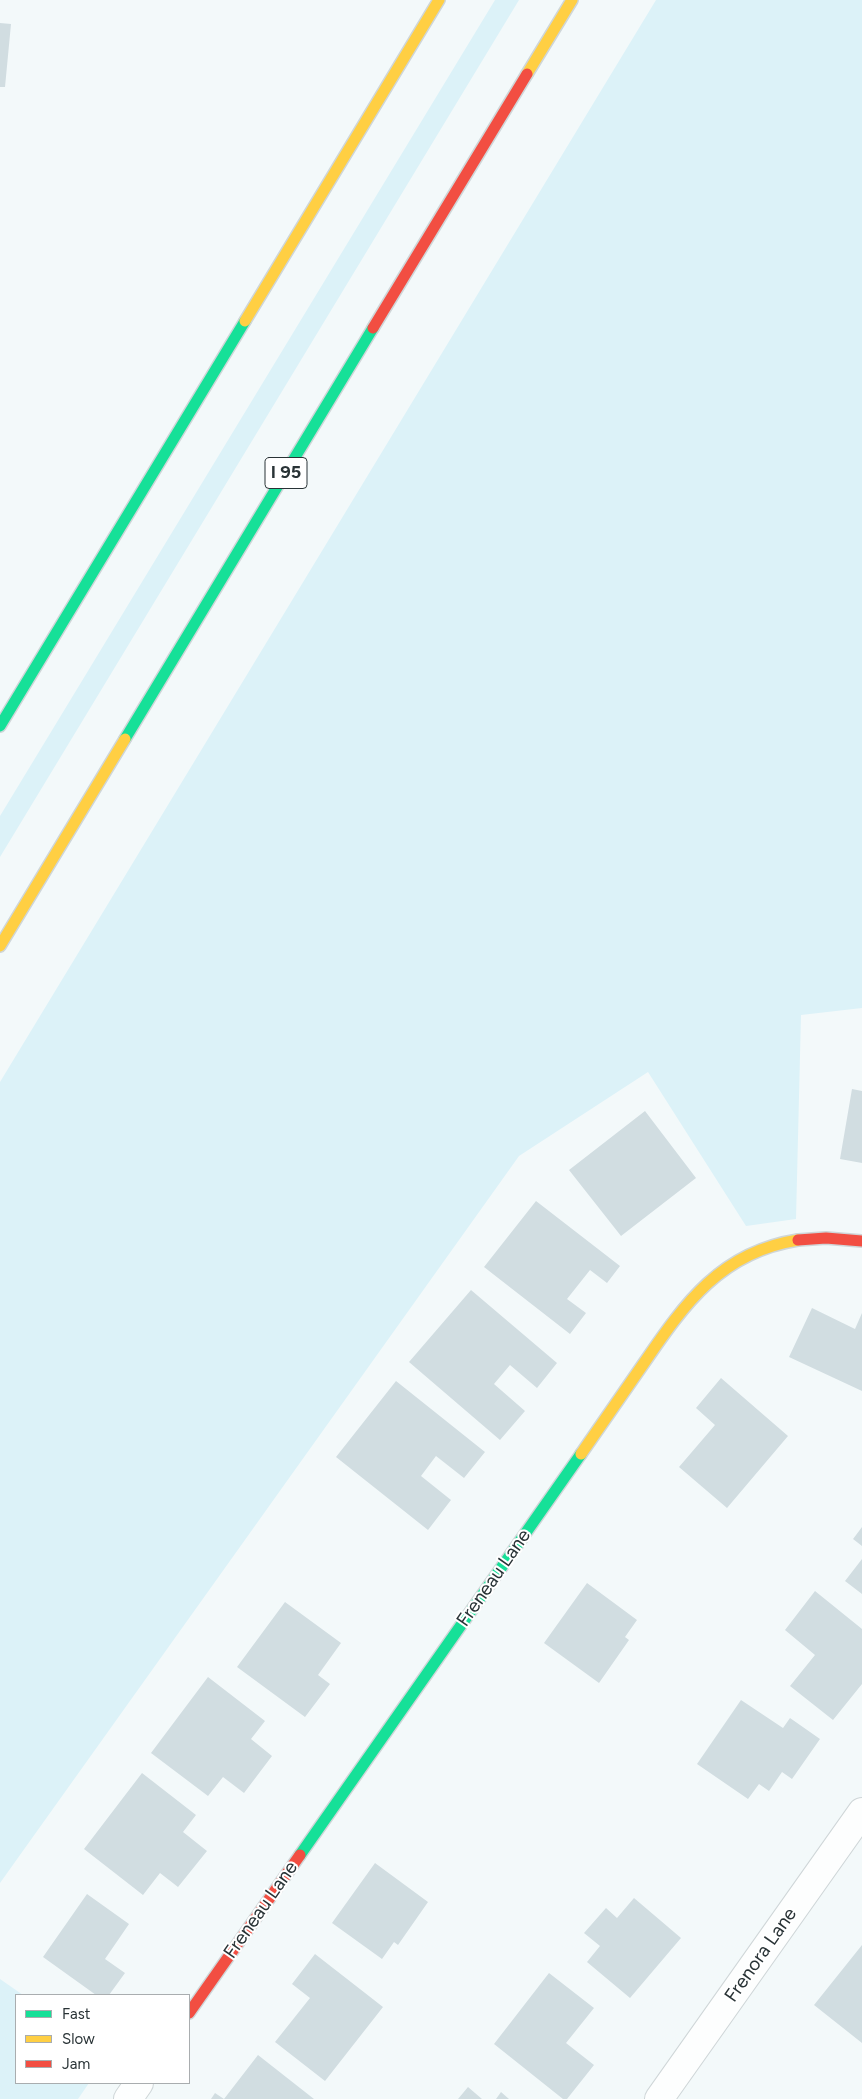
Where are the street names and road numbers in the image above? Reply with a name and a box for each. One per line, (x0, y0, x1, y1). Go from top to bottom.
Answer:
road number: I 95 (265, 458, 307, 488)
street label: Freneau Lane (452, 1525, 536, 1631)
street label: Freneau Lane (219, 1857, 303, 1963)
street label: Frenora Lane (720, 1903, 802, 2007)

